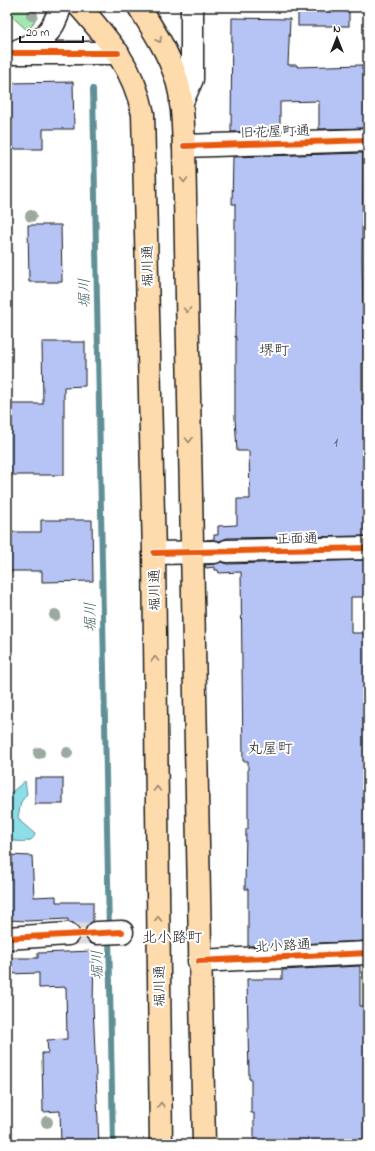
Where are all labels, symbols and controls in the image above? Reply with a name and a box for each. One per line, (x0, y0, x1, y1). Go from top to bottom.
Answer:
scale bar (20, 18, 83, 44)
north arrow (317, 18, 357, 58)
text: N (333, 21, 341, 37)
text: 20 m (26, 24, 49, 42)
one-way arrow (155, 36, 162, 43)
street label: 旧花屋町通 (240, 121, 310, 144)
one-way arrow (180, 177, 188, 183)
street label: 堀川通 (138, 245, 159, 287)
water label: 堀川 (74, 278, 96, 308)
one-way arrow (182, 307, 191, 313)
district label: 堺町 (259, 340, 290, 362)
house number: 1 (334, 434, 338, 452)
one-way arrow (185, 437, 193, 443)
street label: 正面通 (276, 529, 318, 550)
street label: 堀川通 (145, 569, 166, 611)
water label: 堀川 (80, 602, 102, 632)
one-way arrow (151, 656, 159, 662)
district label: 丸屋町 (247, 738, 293, 760)
one-way arrow (153, 786, 161, 792)
one-way arrow (154, 916, 163, 922)
district label: 北小路町 (142, 927, 203, 949)
street label: 北小路通 (255, 935, 312, 958)
water label: 堀川 (87, 950, 109, 980)
street label: 堀川通 (150, 965, 171, 1007)
one-way arrow (157, 1102, 165, 1108)

